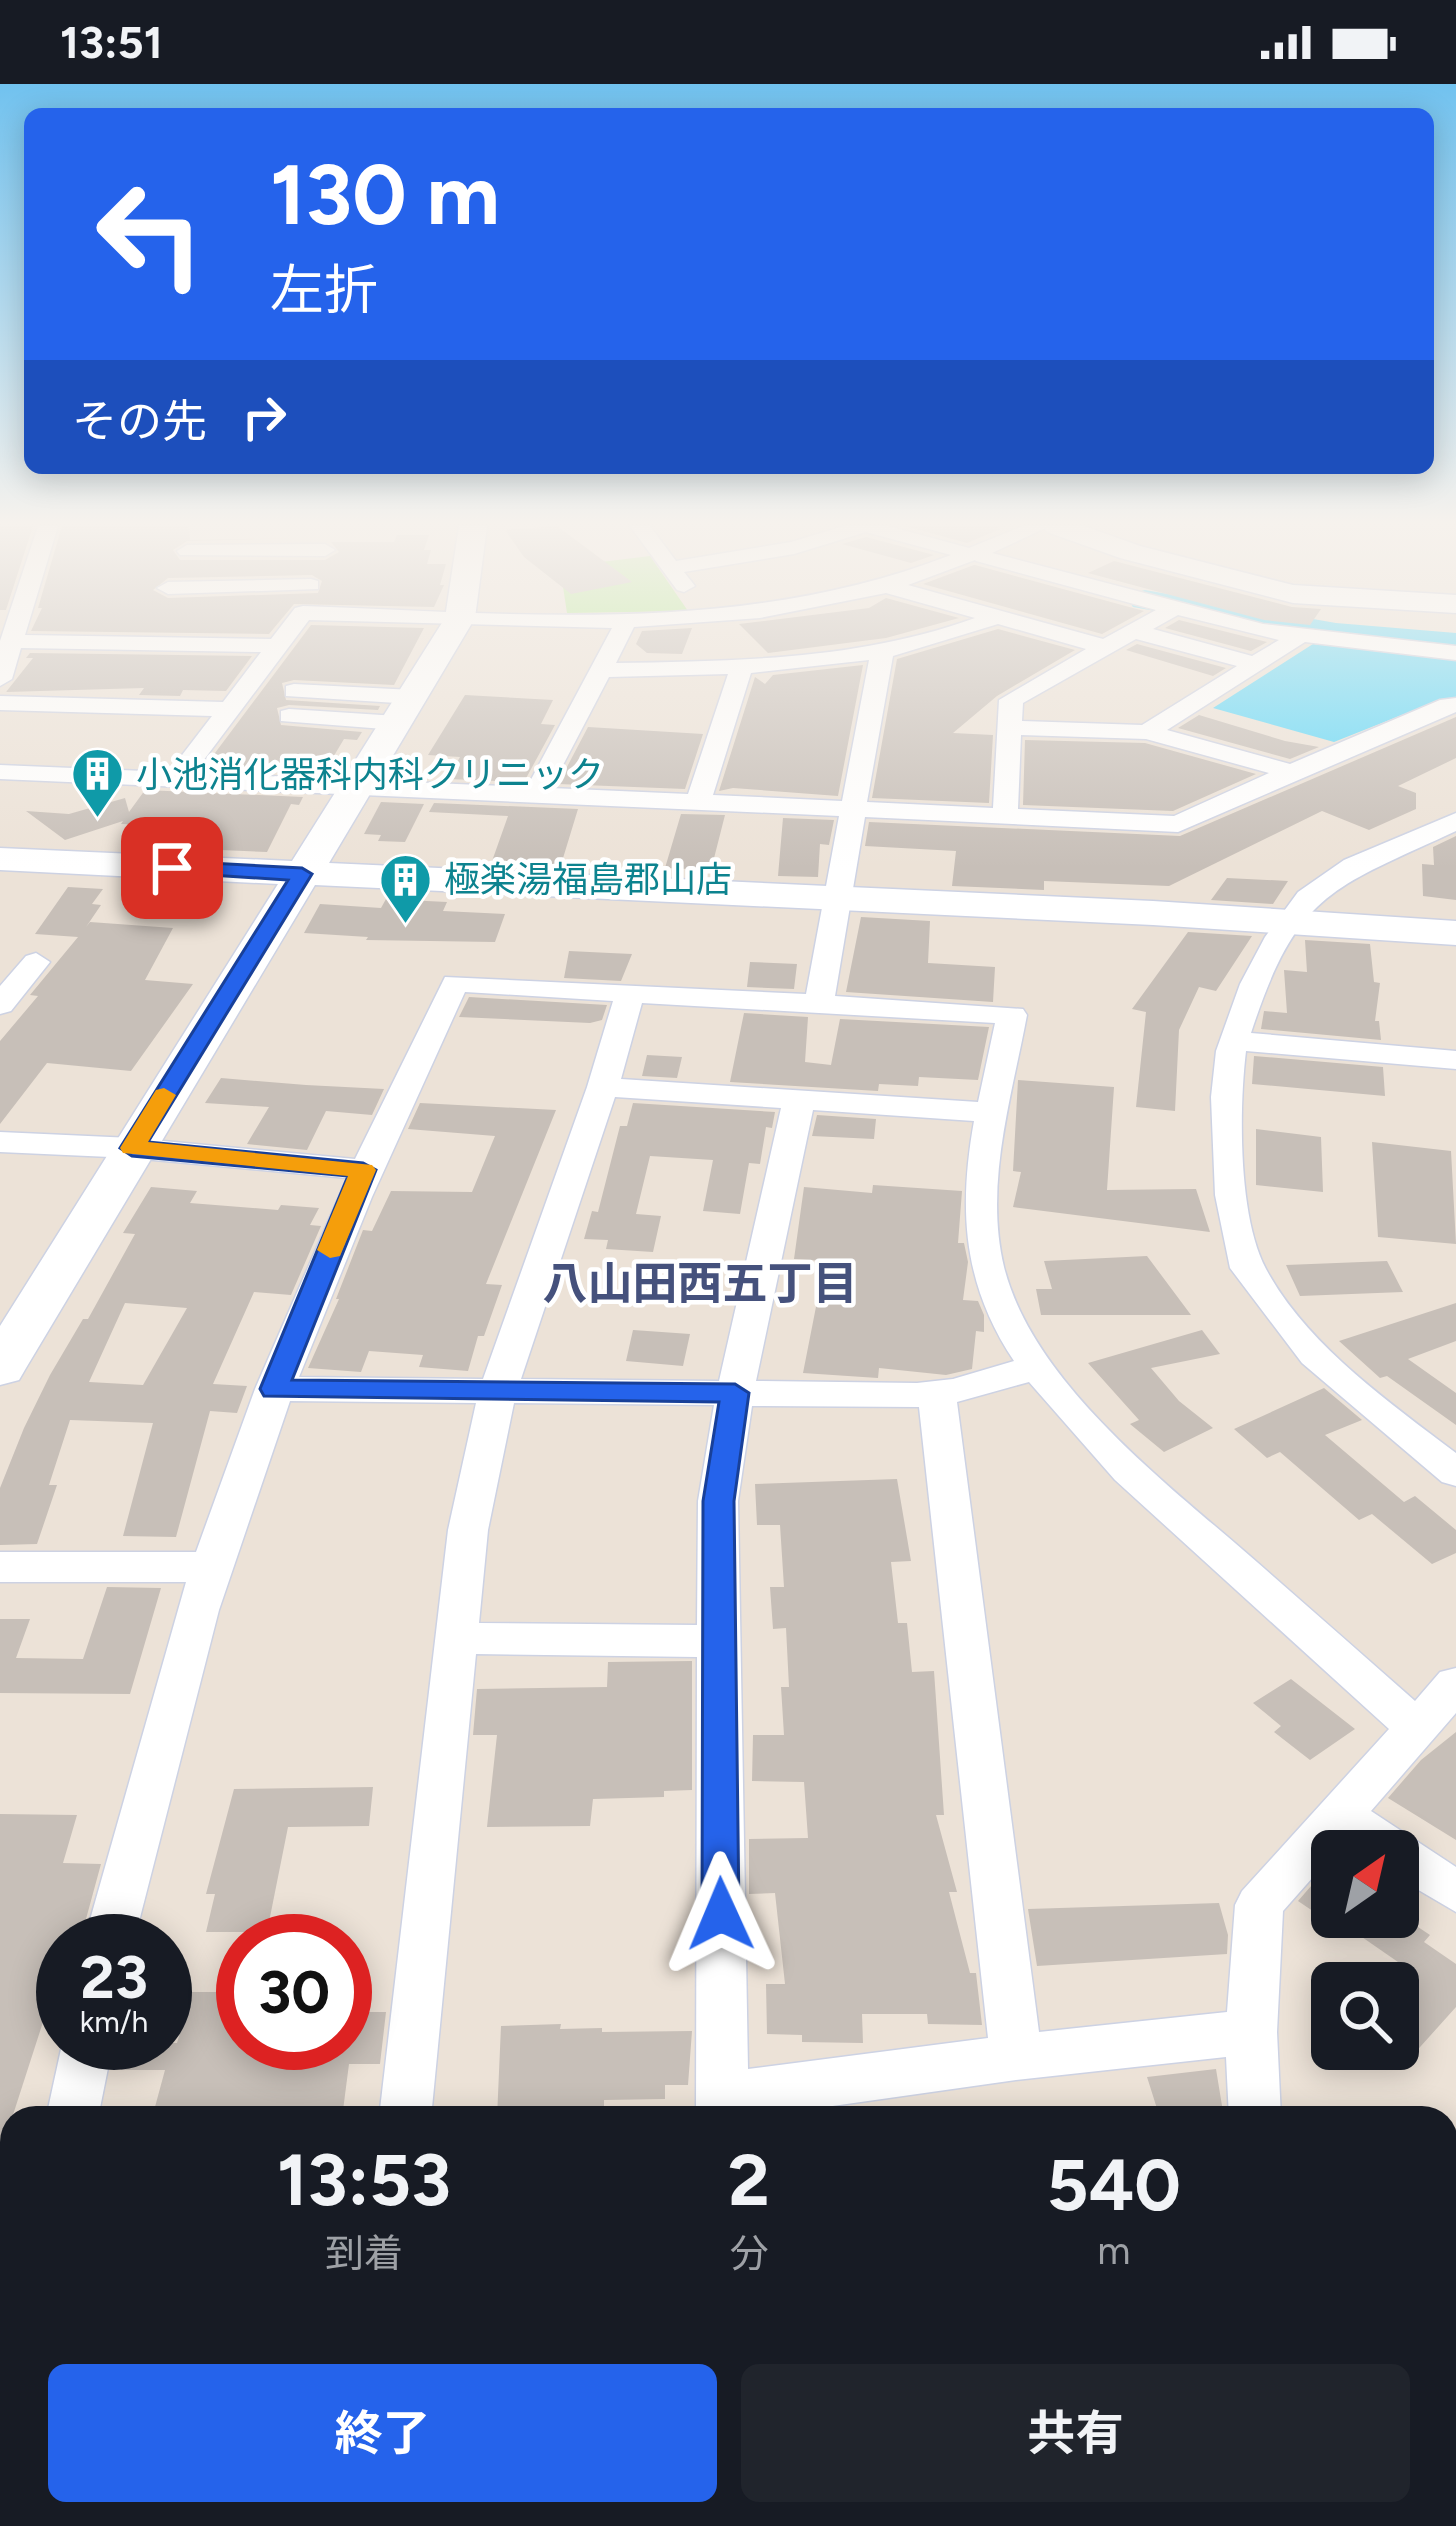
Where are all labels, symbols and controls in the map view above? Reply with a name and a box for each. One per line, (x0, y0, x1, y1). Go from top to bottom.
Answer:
text: 13:51 (60, 15, 163, 69)
text: 130 m (270, 144, 500, 245)
icon: left (72, 156, 228, 312)
text: 左折 (270, 258, 378, 323)
icon: right (231, 384, 297, 450)
text: その先 (72, 394, 207, 448)
building icon: 小池消化器科内科クリニック (69, 746, 125, 820)
place label: 小池消化器科内科クリニック (136, 753, 604, 796)
pin (121, 817, 223, 919)
icon: arrive (139, 835, 205, 901)
building icon: 極楽湯福島郡山店 (377, 851, 433, 925)
place label: 極楽湯福島郡山店 (444, 858, 732, 901)
district label: 八山田西五丁目 (542, 1256, 858, 1310)
north arrow (1311, 1830, 1419, 1938)
map controls (1311, 1830, 1419, 2070)
position arrow (658, 1851, 784, 1977)
speed limit sign: 30 (216, 1914, 372, 2070)
text: 23 (80, 1941, 148, 2013)
button: search (1311, 1962, 1419, 2070)
text: km/h (80, 2003, 148, 2040)
text: 13:53 (277, 2137, 451, 2223)
text: 2 (728, 2137, 770, 2223)
text: 540 (1047, 2142, 1181, 2228)
text: m (1097, 2227, 1130, 2274)
text: 到着 (325, 2230, 403, 2277)
text: 分 (729, 2230, 768, 2277)
button: 終了 (48, 2364, 717, 2502)
button: 共有 (741, 2364, 1410, 2502)

